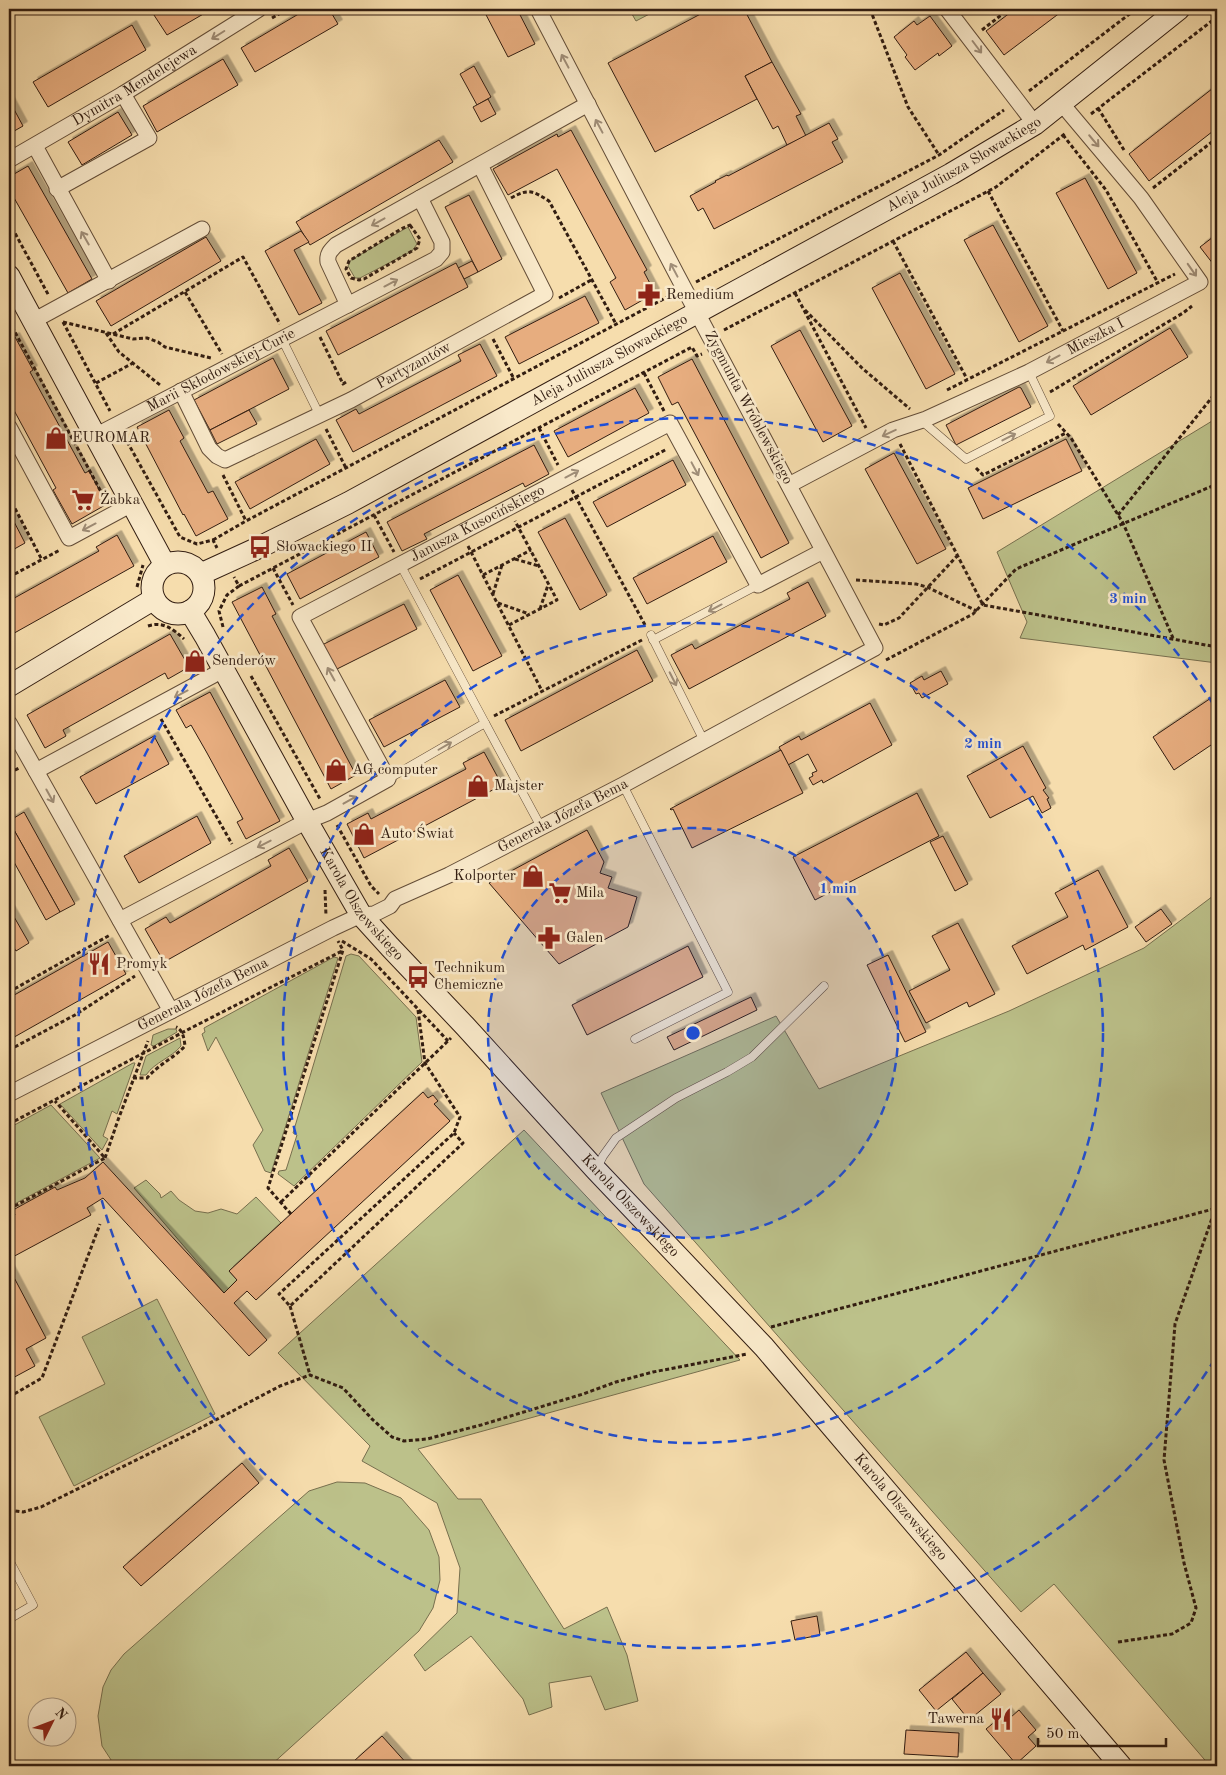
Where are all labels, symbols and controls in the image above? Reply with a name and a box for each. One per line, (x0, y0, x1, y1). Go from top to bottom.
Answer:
one-way arrow (211, 30, 225, 40)
one-way arrow (971, 41, 982, 54)
street label: Dymitra Mendelejewa (70, 42, 200, 129)
one-way arrow (560, 54, 570, 69)
street label: Aleja Juliusza Słowackiego (884, 114, 1044, 215)
one-way arrow (594, 119, 603, 134)
one-way arrow (1088, 134, 1099, 147)
one-way arrow (371, 218, 386, 227)
one-way arrow (80, 232, 90, 246)
one-way arrow (669, 263, 678, 278)
one-way arrow (1187, 263, 1197, 277)
one-way arrow (384, 278, 399, 288)
pharmacy icon: Remedium (636, 282, 662, 308)
place label: Remedium (666, 288, 734, 303)
street label: Aleja Juliusza Słowackiego (529, 312, 690, 409)
street label: Mieszka I (1065, 316, 1127, 358)
street label: Marii Skłodowskiej-Curie (144, 326, 298, 415)
street label: Zygmunta Wróblewskiego (701, 329, 795, 487)
street label: Partyzantów (374, 339, 454, 392)
one-way arrow (1046, 355, 1061, 364)
shop icon: EUROMAR (43, 425, 69, 451)
one-way arrow (882, 429, 897, 438)
place label: EUROMAR (72, 431, 150, 446)
one-way arrow (1001, 432, 1016, 441)
one-way arrow (690, 461, 700, 476)
one-way arrow (565, 469, 580, 479)
street label: Janusza Kusocińskiego (408, 483, 547, 565)
supermarket icon: Żabka (70, 487, 96, 513)
place label: Żabka (100, 490, 141, 508)
one-way arrow (82, 522, 97, 532)
bus stop icon: Słowackiego II (247, 534, 273, 560)
place label: Słowackiego II (276, 540, 372, 555)
text: 3 min (1109, 592, 1147, 607)
one-way arrow (708, 604, 723, 613)
shop icon: Senderów (182, 648, 208, 674)
place label: Senderów (212, 654, 276, 669)
one-way arrow (326, 666, 336, 681)
one-way arrow (669, 671, 678, 686)
one-way arrow (174, 689, 188, 699)
text: 2 min (964, 737, 1002, 752)
one-way arrow (438, 740, 452, 750)
shop icon: AG computer (323, 757, 349, 783)
place label: AG computer (352, 763, 438, 778)
shop icon: Majster (465, 773, 491, 799)
street label: Generała Józefa Bema (496, 776, 631, 856)
place label: Majster (494, 779, 544, 794)
one-way arrow (45, 788, 55, 803)
one-way arrow (343, 794, 357, 804)
shop icon: Auto Świat (351, 821, 377, 847)
place label: Auto Świat (380, 823, 454, 842)
one-way arrow (257, 840, 272, 849)
street label: Karola Olszewskiego (316, 845, 406, 963)
shop icon: Kolporter (520, 863, 546, 889)
place label: Kolporter (454, 869, 516, 884)
supermarket icon: Mila (547, 880, 573, 906)
text: 1 min (819, 882, 857, 897)
place label: Mila (576, 886, 605, 901)
pharmacy icon: Galen (536, 925, 562, 951)
place label: Galen (566, 931, 603, 946)
restaurant icon: Promyk (86, 951, 112, 977)
street label: Generała Józefa Bema (135, 955, 271, 1034)
place label: Promyk (116, 957, 168, 972)
place label: Technikum Chemiczne (434, 961, 505, 993)
bus stop icon: Technikum Chemiczne (405, 964, 431, 990)
centre of rings (684, 1024, 702, 1042)
street label: Karola Olszewskiego (578, 1151, 682, 1260)
street label: Karola Olszewskiego (851, 1451, 950, 1563)
north arrow (28, 1698, 78, 1748)
text: N (52, 1705, 70, 1723)
restaurant icon: Tawerna (988, 1706, 1014, 1732)
place label: Tawerna (928, 1712, 985, 1727)
scale bar (1038, 1715, 1166, 1747)
text: 50 m (1046, 1727, 1080, 1742)

